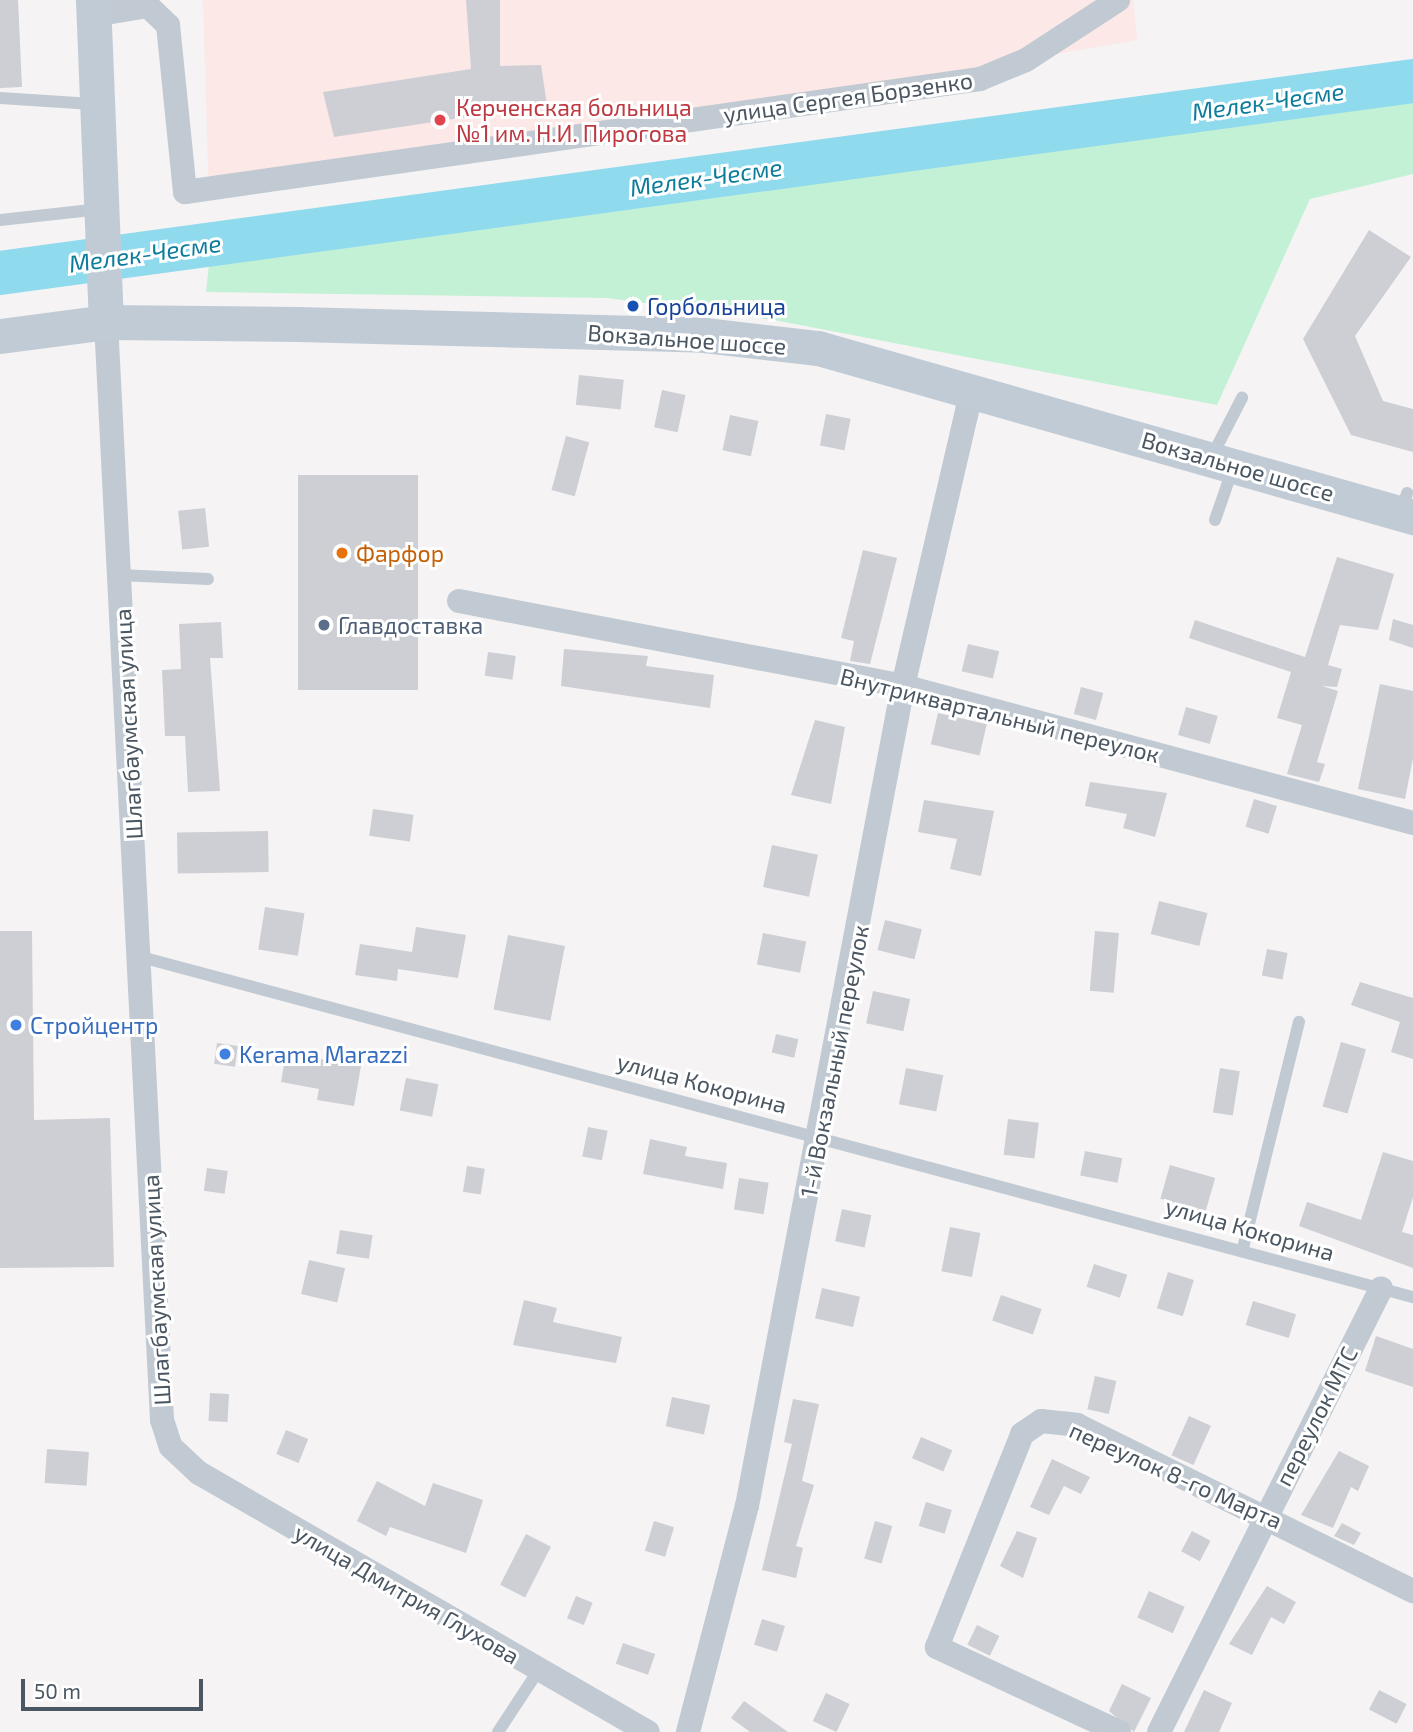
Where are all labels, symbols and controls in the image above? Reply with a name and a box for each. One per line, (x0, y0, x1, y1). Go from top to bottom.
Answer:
street label: улица Сергея Борзенко (722, 66, 974, 128)
water label: Мелек-Чесме (1190, 76, 1346, 126)
place label: Керченская больница №1 им. Н.И. Пирогова (456, 93, 692, 147)
marker: Керченская больница №1 им. Н.И. Пирогова (430, 110, 450, 130)
water label: Мелек-Чесме (628, 152, 784, 202)
water label: Мелек-Чесме (67, 228, 223, 278)
place label: Горбольница (647, 292, 786, 320)
marker: Горбольница (625, 298, 641, 314)
street label: Вокзальное шоссе (587, 318, 787, 360)
street label: Вокзальное шоссе (1139, 425, 1337, 507)
place label: Фарфор (356, 539, 444, 567)
marker: Фарфор (334, 545, 350, 561)
street label: Шлагбаумская улица (108, 608, 148, 840)
place label: Главдоставка (338, 611, 483, 639)
marker: Главдоставка (316, 617, 332, 633)
street label: Внутриквартальный переулок (838, 662, 1162, 768)
street label: 1-й Вокзальный переулок (794, 923, 874, 1199)
place label: Стройцентр (30, 1011, 158, 1039)
marker: Стройцентр (8, 1017, 24, 1033)
place label: Kerama Marazzi (239, 1040, 408, 1068)
marker: Kerama Marazzi (217, 1046, 233, 1062)
street label: улица Кокорина (614, 1047, 790, 1119)
street label: Шлагбаумская улица (136, 1174, 176, 1406)
street label: улица Кокорина (1162, 1192, 1338, 1266)
street label: переулок МТС (1269, 1342, 1363, 1490)
street label: переулок 8-го Марта (1066, 1416, 1286, 1534)
street label: улица Дмитрия Глухова (290, 1518, 524, 1670)
scale bar (24, 1666, 206, 1710)
text: 50 m (34, 1678, 81, 1703)

